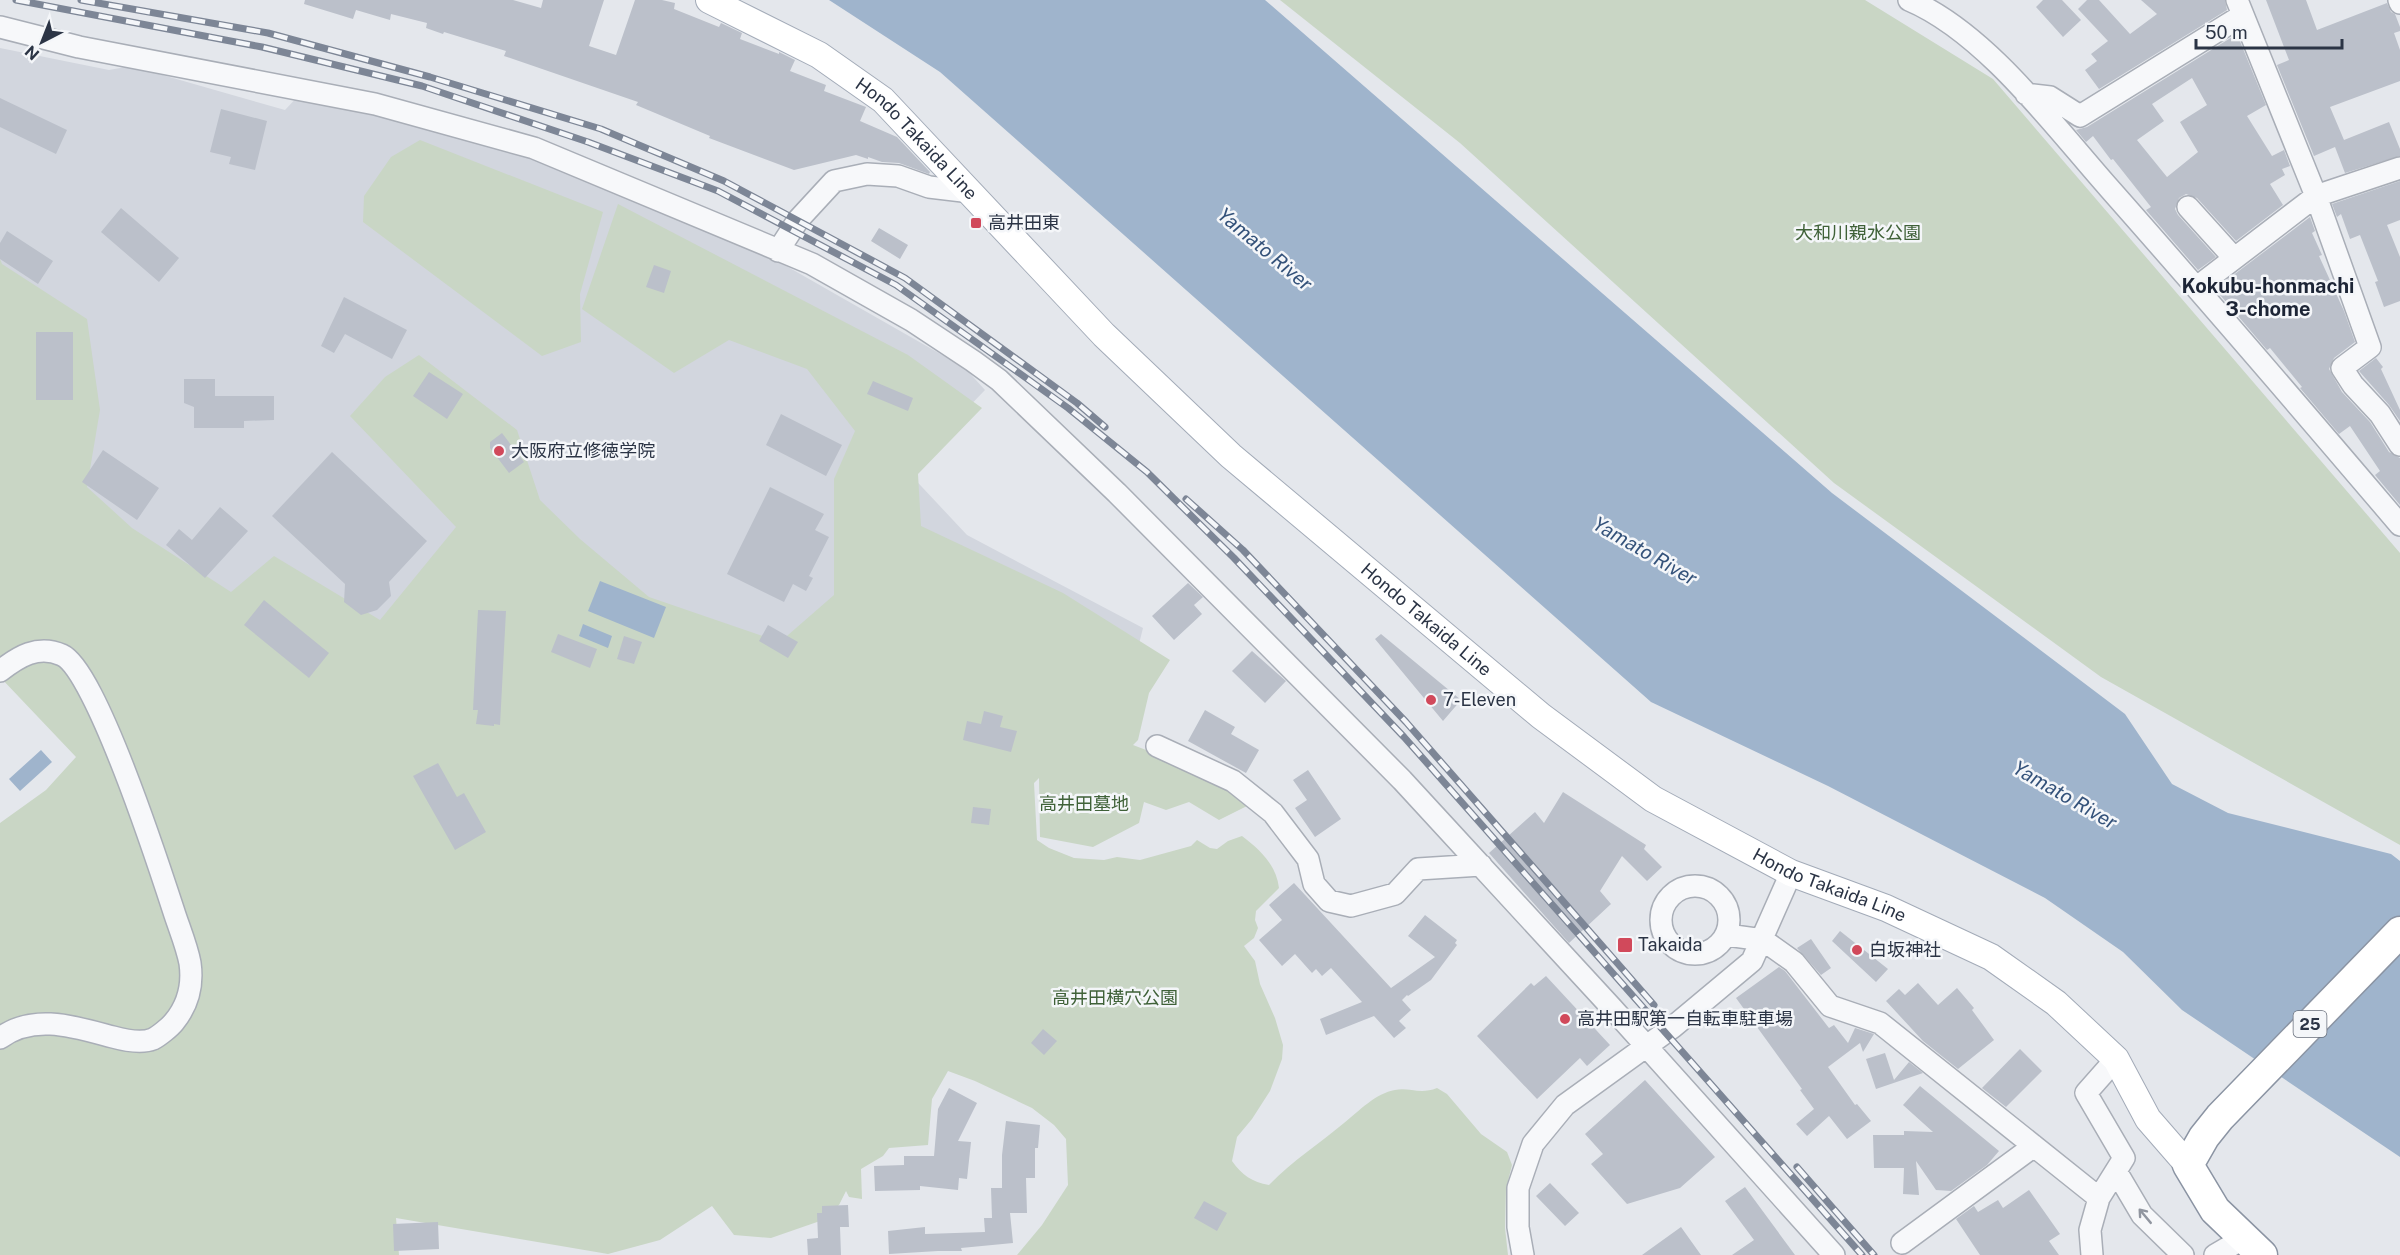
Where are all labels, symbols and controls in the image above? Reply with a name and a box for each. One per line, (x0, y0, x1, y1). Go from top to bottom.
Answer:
north arrow (12, 12, 72, 72)
scale bar (2196, 12, 2342, 50)
text: 50 m (2205, 22, 2248, 43)
text: N (21, 42, 43, 64)
street label: Hondo Takaida Line (852, 73, 982, 204)
water label: Yamato River (1213, 202, 1318, 296)
place label: 高井田東 (988, 212, 1060, 233)
marker: 高井田東 (969, 216, 983, 230)
park label: 大和川親水公園 (1795, 222, 1921, 243)
district label: Kokubu-honmachi 3-chome (2182, 274, 2354, 321)
place label: 大阪府立修徳学院 (511, 440, 655, 461)
marker: 大阪府立修徳学院 (492, 444, 506, 458)
water label: Yamato River (1589, 512, 1702, 591)
street label: Hondo Takaida Line (1357, 559, 1496, 680)
place label: 7-Eleven (1443, 689, 1516, 710)
marker: 7-Eleven (1424, 693, 1438, 707)
water label: Yamato River (2009, 756, 2122, 835)
park label: 高井田墓地 (1039, 793, 1129, 814)
street label: Hondo Takaida Line (1749, 844, 1910, 926)
place label: Takaida (1638, 934, 1703, 955)
marker: Takaida (1616, 936, 1634, 954)
place label: 白坂神社 (1869, 939, 1941, 960)
marker: 白坂神社 (1850, 943, 1864, 957)
park label: 高井田横穴公園 (1052, 987, 1178, 1008)
place label: 高井田駅第一自転車駐車場 (1577, 1008, 1793, 1029)
road number: 25 (2294, 1011, 2326, 1037)
marker: 高井田駅第一自転車駐車場 (1558, 1012, 1572, 1026)
one-way arrow (2138, 1209, 2152, 1224)

